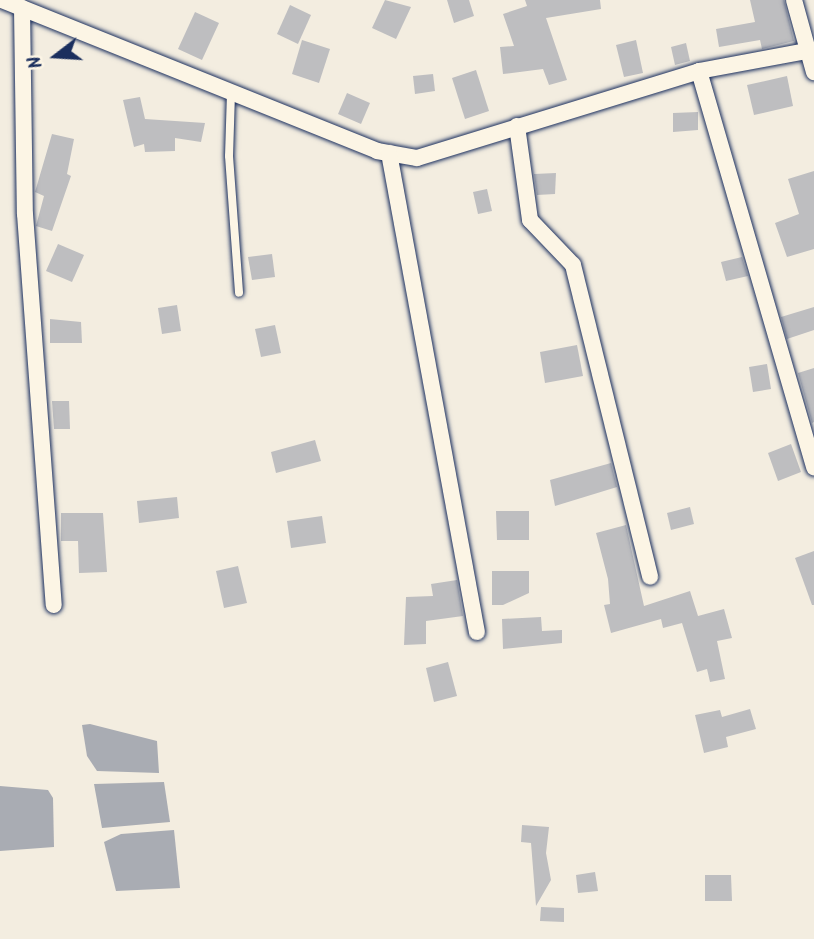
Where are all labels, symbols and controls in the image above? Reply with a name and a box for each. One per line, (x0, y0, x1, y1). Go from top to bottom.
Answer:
north arrow (21, 21, 91, 91)
text: N (20, 52, 52, 72)

